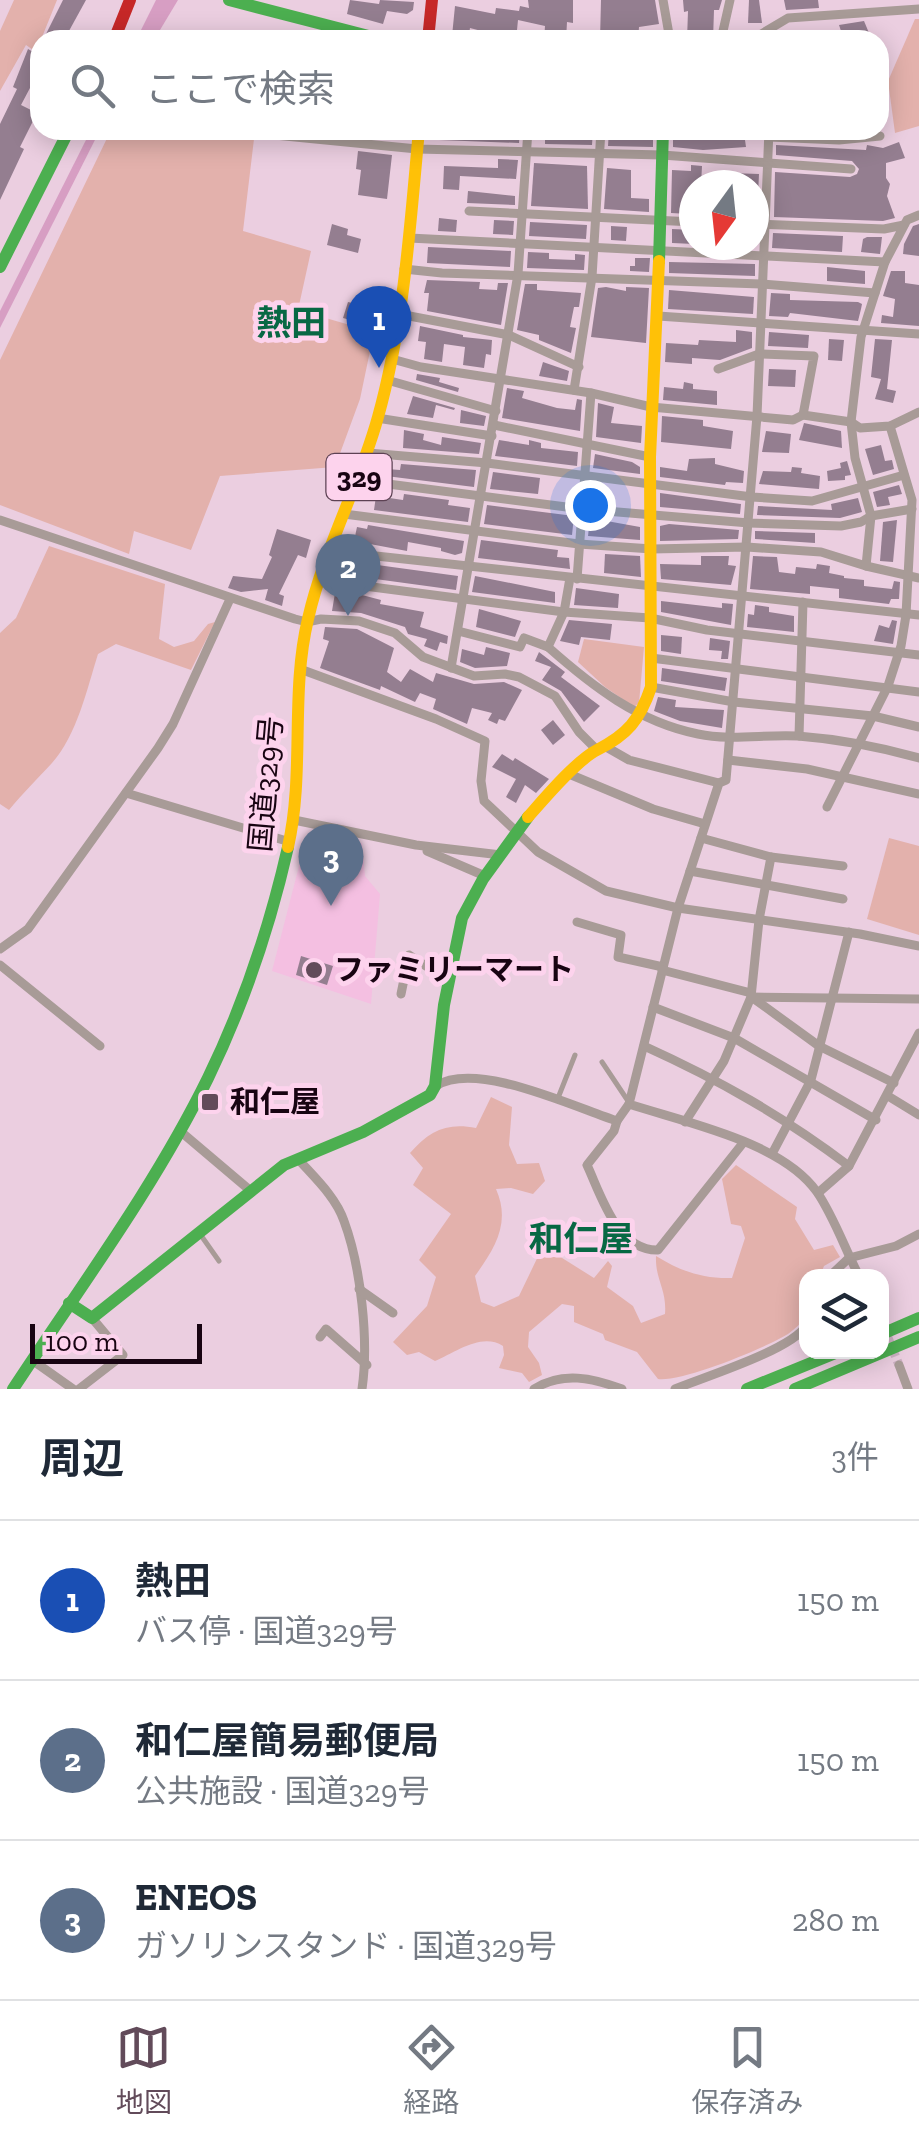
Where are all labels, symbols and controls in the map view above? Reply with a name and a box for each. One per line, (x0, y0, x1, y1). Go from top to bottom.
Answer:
search box (30, 30, 889, 140)
icon: search (65, 58, 120, 113)
text: ここで検索 (145, 66, 335, 112)
north arrow (679, 170, 769, 260)
pin: 1 (346, 286, 412, 368)
district label: 熱田 (256, 302, 326, 344)
road number: 329 (326, 454, 392, 500)
your location (565, 480, 616, 531)
pin: 2 (316, 534, 380, 616)
street label: 国道329号 (242, 715, 290, 853)
pin: 3 (298, 824, 364, 906)
place label: ファミリーマート (334, 952, 574, 988)
marker: ファミリーマート (303, 959, 325, 981)
place label: 和仁屋 (230, 1084, 320, 1120)
marker: 和仁屋 (199, 1091, 221, 1113)
district label: 和仁屋 (528, 1218, 634, 1260)
map controls (799, 1269, 889, 1359)
button: layers (799, 1269, 889, 1359)
scale bar (30, 1319, 202, 1364)
text: 100 m (45, 1325, 119, 1358)
text: 周辺 (40, 1433, 124, 1484)
text: 3件 (831, 1438, 879, 1476)
text: 熱田 (135, 1558, 211, 1604)
text: 1 (66, 1581, 79, 1619)
text: 150 m (797, 1581, 879, 1619)
text: バス停 · 国道329号 (135, 1612, 398, 1650)
text: 和仁屋簡易郵便局 (135, 1718, 439, 1764)
text: 2 (64, 1741, 81, 1779)
text: 150 m (797, 1741, 879, 1779)
text: 公共施設 · 国道329号 (135, 1772, 430, 1810)
text: ENEOS (135, 1874, 257, 1920)
text: 3 (64, 1901, 81, 1939)
text: 280 m (792, 1901, 879, 1939)
text: ガソリンスタンド · 国道329号 (135, 1927, 557, 1965)
tab: 地図 (116, 2020, 172, 2120)
tab: 経路 (403, 2020, 459, 2120)
tab: 保存済み (691, 2020, 803, 2120)

